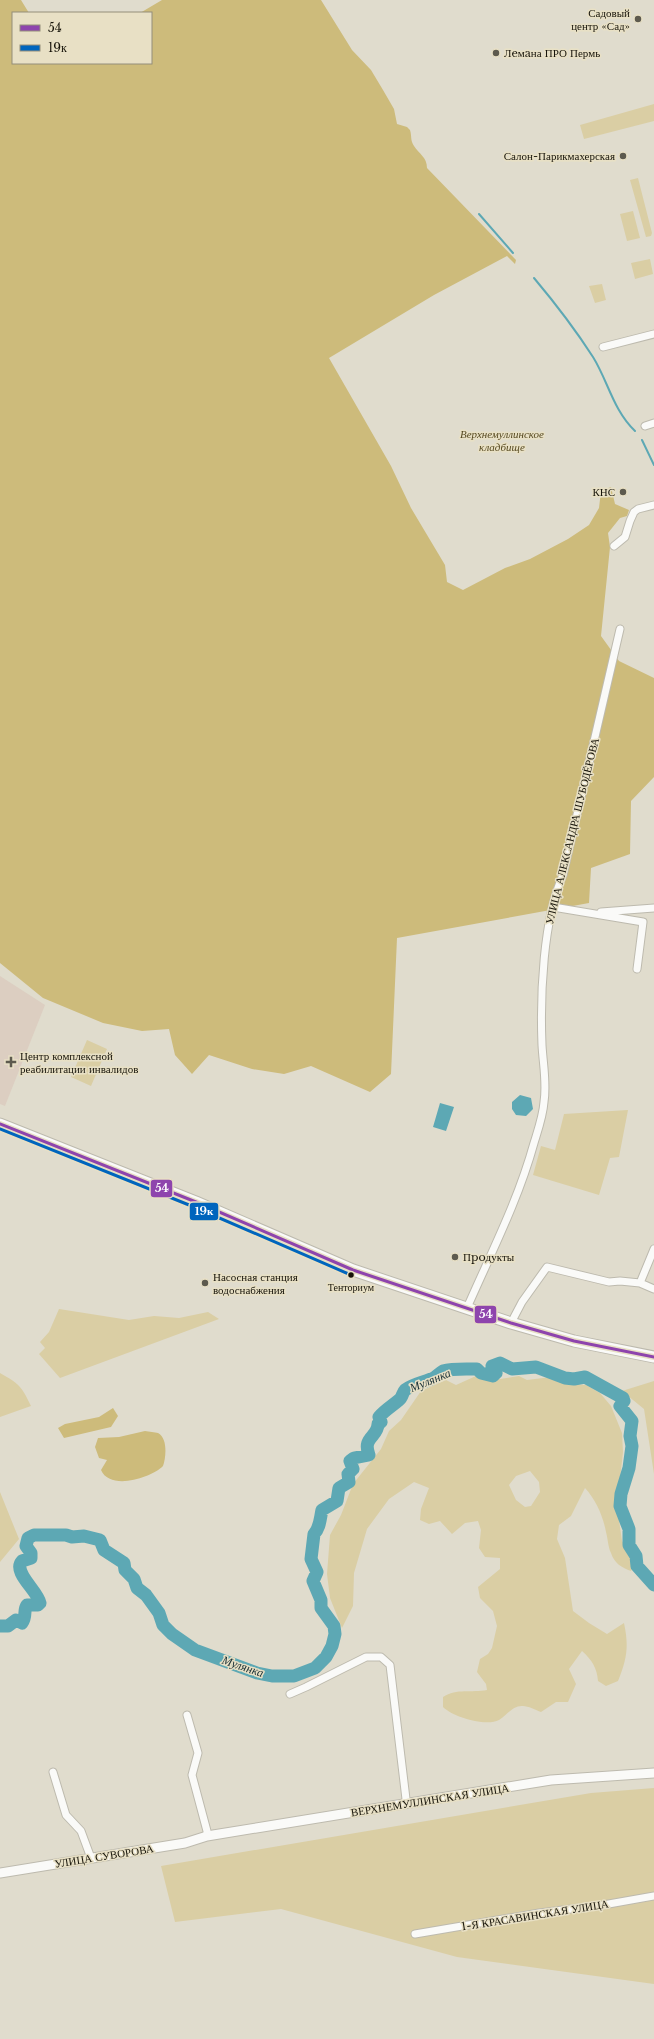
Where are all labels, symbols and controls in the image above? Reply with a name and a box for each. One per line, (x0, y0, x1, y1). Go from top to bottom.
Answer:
place label: Садовый центр «Сад» (571, 6, 630, 33)
legend (12, 12, 152, 64)
marker: Садовый центр «Сад» (633, 14, 643, 24)
text: 54 (48, 20, 62, 35)
text: 19к (48, 40, 67, 55)
place label: Лeмaна ПРО Пермь (504, 46, 600, 60)
marker: Лeмaна ПРО Пермь (491, 48, 501, 58)
place label: Салон-Парикмахерская (504, 149, 615, 163)
marker: Салон-Парикмахерская (618, 151, 628, 161)
park label: Верхнемуллинское кладбище (460, 427, 544, 454)
place label: КНС (592, 485, 615, 499)
marker: КНС (618, 487, 628, 497)
street label: УЛИЦА АЛЕКСАНДРА ШУБОДЁРОВА (542, 736, 602, 926)
place label: Центр комплексной реабилитации инвалидов (20, 1049, 138, 1076)
marker: Центр комплексной реабилитации инвалидов (5, 1056, 17, 1068)
line badge: 54 (150, 1179, 173, 1198)
text: 54 (155, 1181, 169, 1195)
line badge: 19к (189, 1202, 219, 1221)
text: 19к (195, 1204, 214, 1218)
place label: Пpoдукты (463, 1250, 515, 1264)
marker: Пpoдукты (450, 1252, 460, 1262)
place label: Насосная станция водоснабжения (213, 1270, 298, 1297)
marker: Тенториум (346, 1270, 356, 1280)
marker: Насосная станция водоснабжения (200, 1278, 210, 1288)
place label: Тенториум (328, 1281, 375, 1294)
line badge: 54 (474, 1305, 497, 1324)
text: 54 (479, 1307, 493, 1321)
water label: Мулянка (406, 1365, 453, 1395)
water label: Мулянка (219, 1652, 266, 1680)
street label: ВЕРХНЕМУЛЛИНСКАЯ УЛИЦА (350, 1781, 510, 1819)
street label: УЛИЦА СУВОРОВА (53, 1841, 155, 1871)
street label: 1-Я КРАСАВИНСКАЯ УЛИЦА (460, 1896, 610, 1934)

